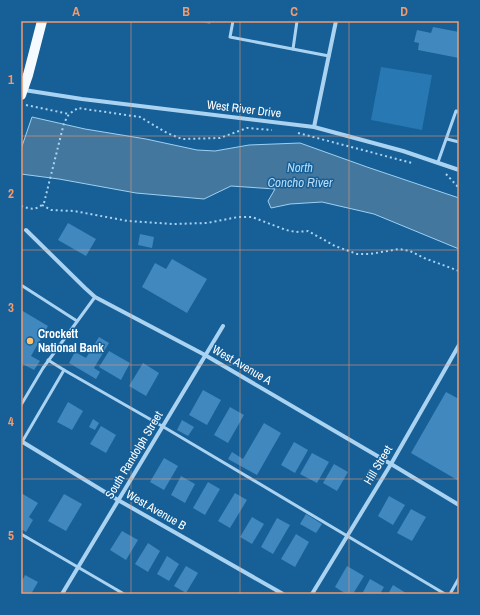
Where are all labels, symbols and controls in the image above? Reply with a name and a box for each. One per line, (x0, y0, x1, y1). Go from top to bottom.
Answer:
text: A (72, 3, 80, 20)
text: B (182, 3, 190, 20)
text: C (290, 3, 298, 20)
text: D (400, 3, 408, 20)
text: 1 (8, 71, 14, 88)
street label: West River Drive (206, 97, 282, 121)
water label: North Concho River (267, 159, 333, 191)
text: 2 (8, 185, 14, 202)
text: 3 (8, 299, 14, 316)
place label: Crockett National Bank (38, 326, 104, 356)
marker: Crockett National Bank (25, 336, 35, 346)
street label: West Avenue A (209, 341, 275, 389)
street label: South Randolph Street (101, 408, 167, 502)
text: 4 (8, 413, 14, 430)
street label: Hill Street (360, 442, 396, 488)
street label: West Avenue B (123, 486, 189, 534)
text: 5 (8, 527, 14, 544)

